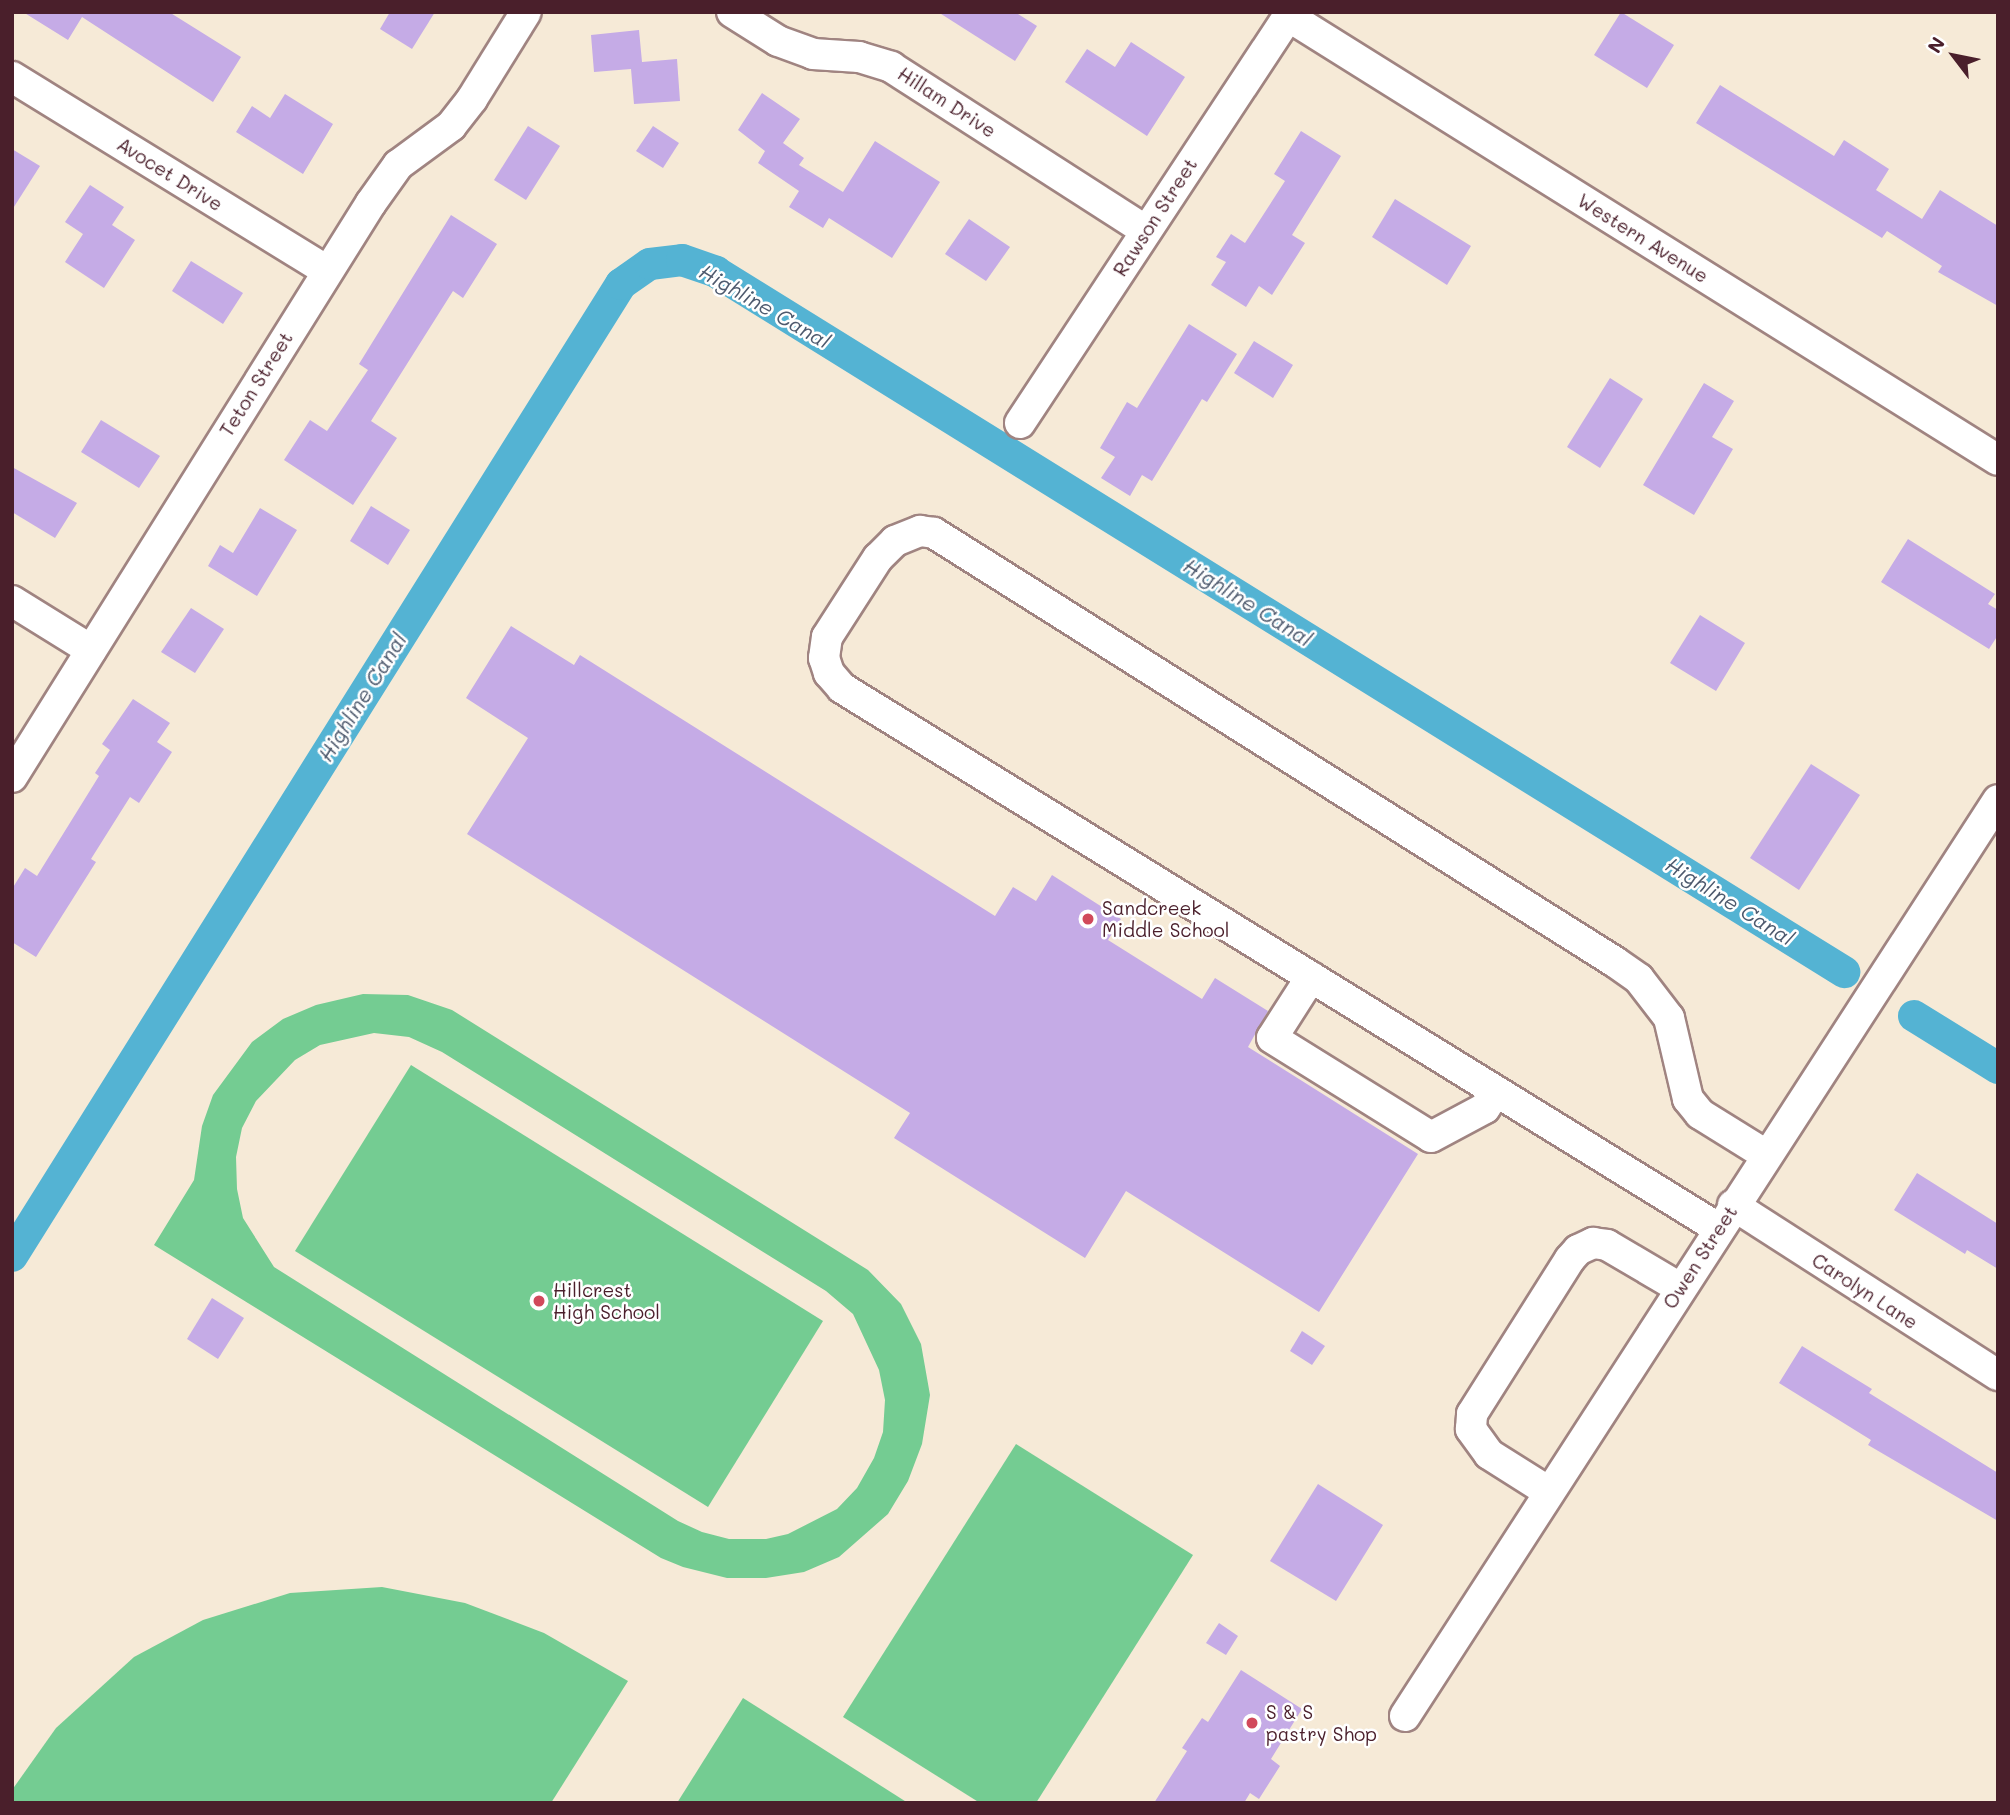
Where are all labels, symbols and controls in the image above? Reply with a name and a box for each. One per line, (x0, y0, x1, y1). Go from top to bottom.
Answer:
north arrow (1919, 21, 1989, 91)
text: N (1921, 32, 1950, 57)
street label: Hillam Drive (894, 62, 1000, 142)
street label: Avocet Drive (113, 132, 227, 216)
street label: Rawson Street (1108, 154, 1202, 280)
street label: Western Avenue (1573, 189, 1713, 287)
water label: Highline Canal (695, 258, 835, 354)
street label: Teton Street (215, 327, 297, 441)
water label: Highline Canal (1179, 552, 1317, 652)
water label: Highline Canal (312, 628, 412, 766)
water label: Highline Canal (1661, 851, 1799, 951)
place label: Sandcreek Middle School (1102, 897, 1230, 941)
marker: Sandcreek Middle School (1080, 911, 1096, 927)
street label: Owen Street (1658, 1201, 1742, 1313)
street label: Carolyn Lane (1808, 1248, 1922, 1334)
place label: Hillcrest High School (553, 1279, 660, 1323)
marker: Hillcrest High School (531, 1293, 547, 1309)
place label: S & S pastry Shop (1266, 1701, 1377, 1745)
marker: S & S pastry Shop (1244, 1715, 1260, 1731)

